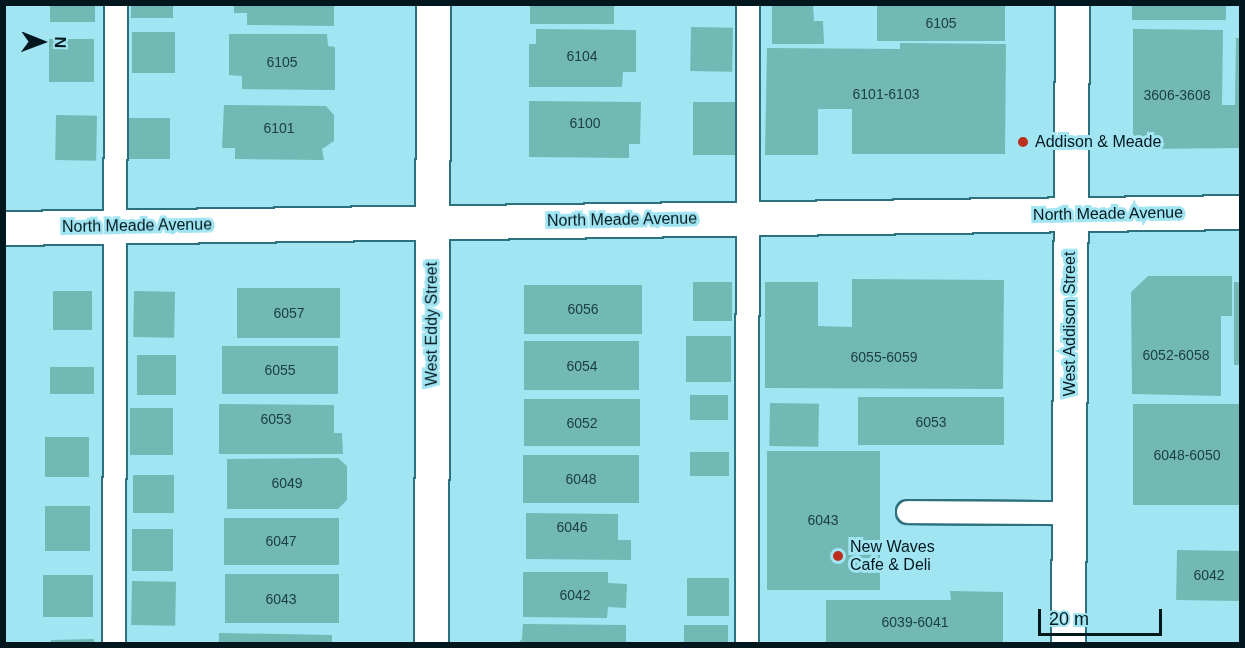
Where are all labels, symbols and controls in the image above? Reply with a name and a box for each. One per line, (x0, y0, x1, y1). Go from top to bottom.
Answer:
north arrow (12, 12, 72, 72)
house number: 6105 (925, 15, 957, 31)
text: N (52, 36, 69, 48)
house number: 6104 (566, 48, 598, 64)
house number: 6105 (266, 54, 298, 70)
house number: 6101-6103 (853, 86, 919, 102)
house number: 3606-3608 (1144, 87, 1210, 103)
house number: 6100 (569, 115, 601, 131)
house number: 6101 (263, 120, 295, 136)
place label: Addison & Meade (1035, 132, 1161, 152)
marker: Addison & Meade (1016, 135, 1030, 149)
street label: North Meade Avenue (1032, 203, 1184, 225)
street label: North Meade Avenue (546, 209, 698, 231)
street label: North Meade Avenue (61, 215, 213, 237)
street label: West Addison Street (1060, 251, 1080, 397)
street label: West Eddy Street (422, 262, 442, 386)
house number: 6056 (567, 301, 599, 317)
house number: 6057 (273, 305, 305, 321)
house number: 6052-6058 (1143, 347, 1209, 363)
house number: 6055-6059 (851, 349, 917, 365)
house number: 6054 (566, 358, 598, 374)
house number: 6055 (264, 362, 296, 378)
house number: 6053 (260, 411, 292, 427)
house number: 6053 (915, 414, 947, 430)
house number: 6052 (566, 415, 598, 431)
house number: 6048-6050 (1154, 447, 1220, 463)
house number: 6048 (565, 471, 597, 487)
house number: 6049 (271, 475, 303, 491)
house number: 6043 (807, 512, 839, 528)
house number: 6046 (556, 519, 588, 535)
house number: 6047 (265, 533, 297, 549)
place label: New Waves Cafe & Deli (850, 537, 935, 575)
marker: New Waves Cafe & Deli (831, 549, 845, 563)
house number: 6042 (1193, 567, 1225, 583)
house number: 6042 (559, 587, 591, 603)
house number: 6043 (265, 591, 297, 607)
scale bar (1041, 597, 1166, 635)
text: 20 m (1049, 609, 1089, 629)
house number: 6039-6041 (882, 614, 948, 630)

